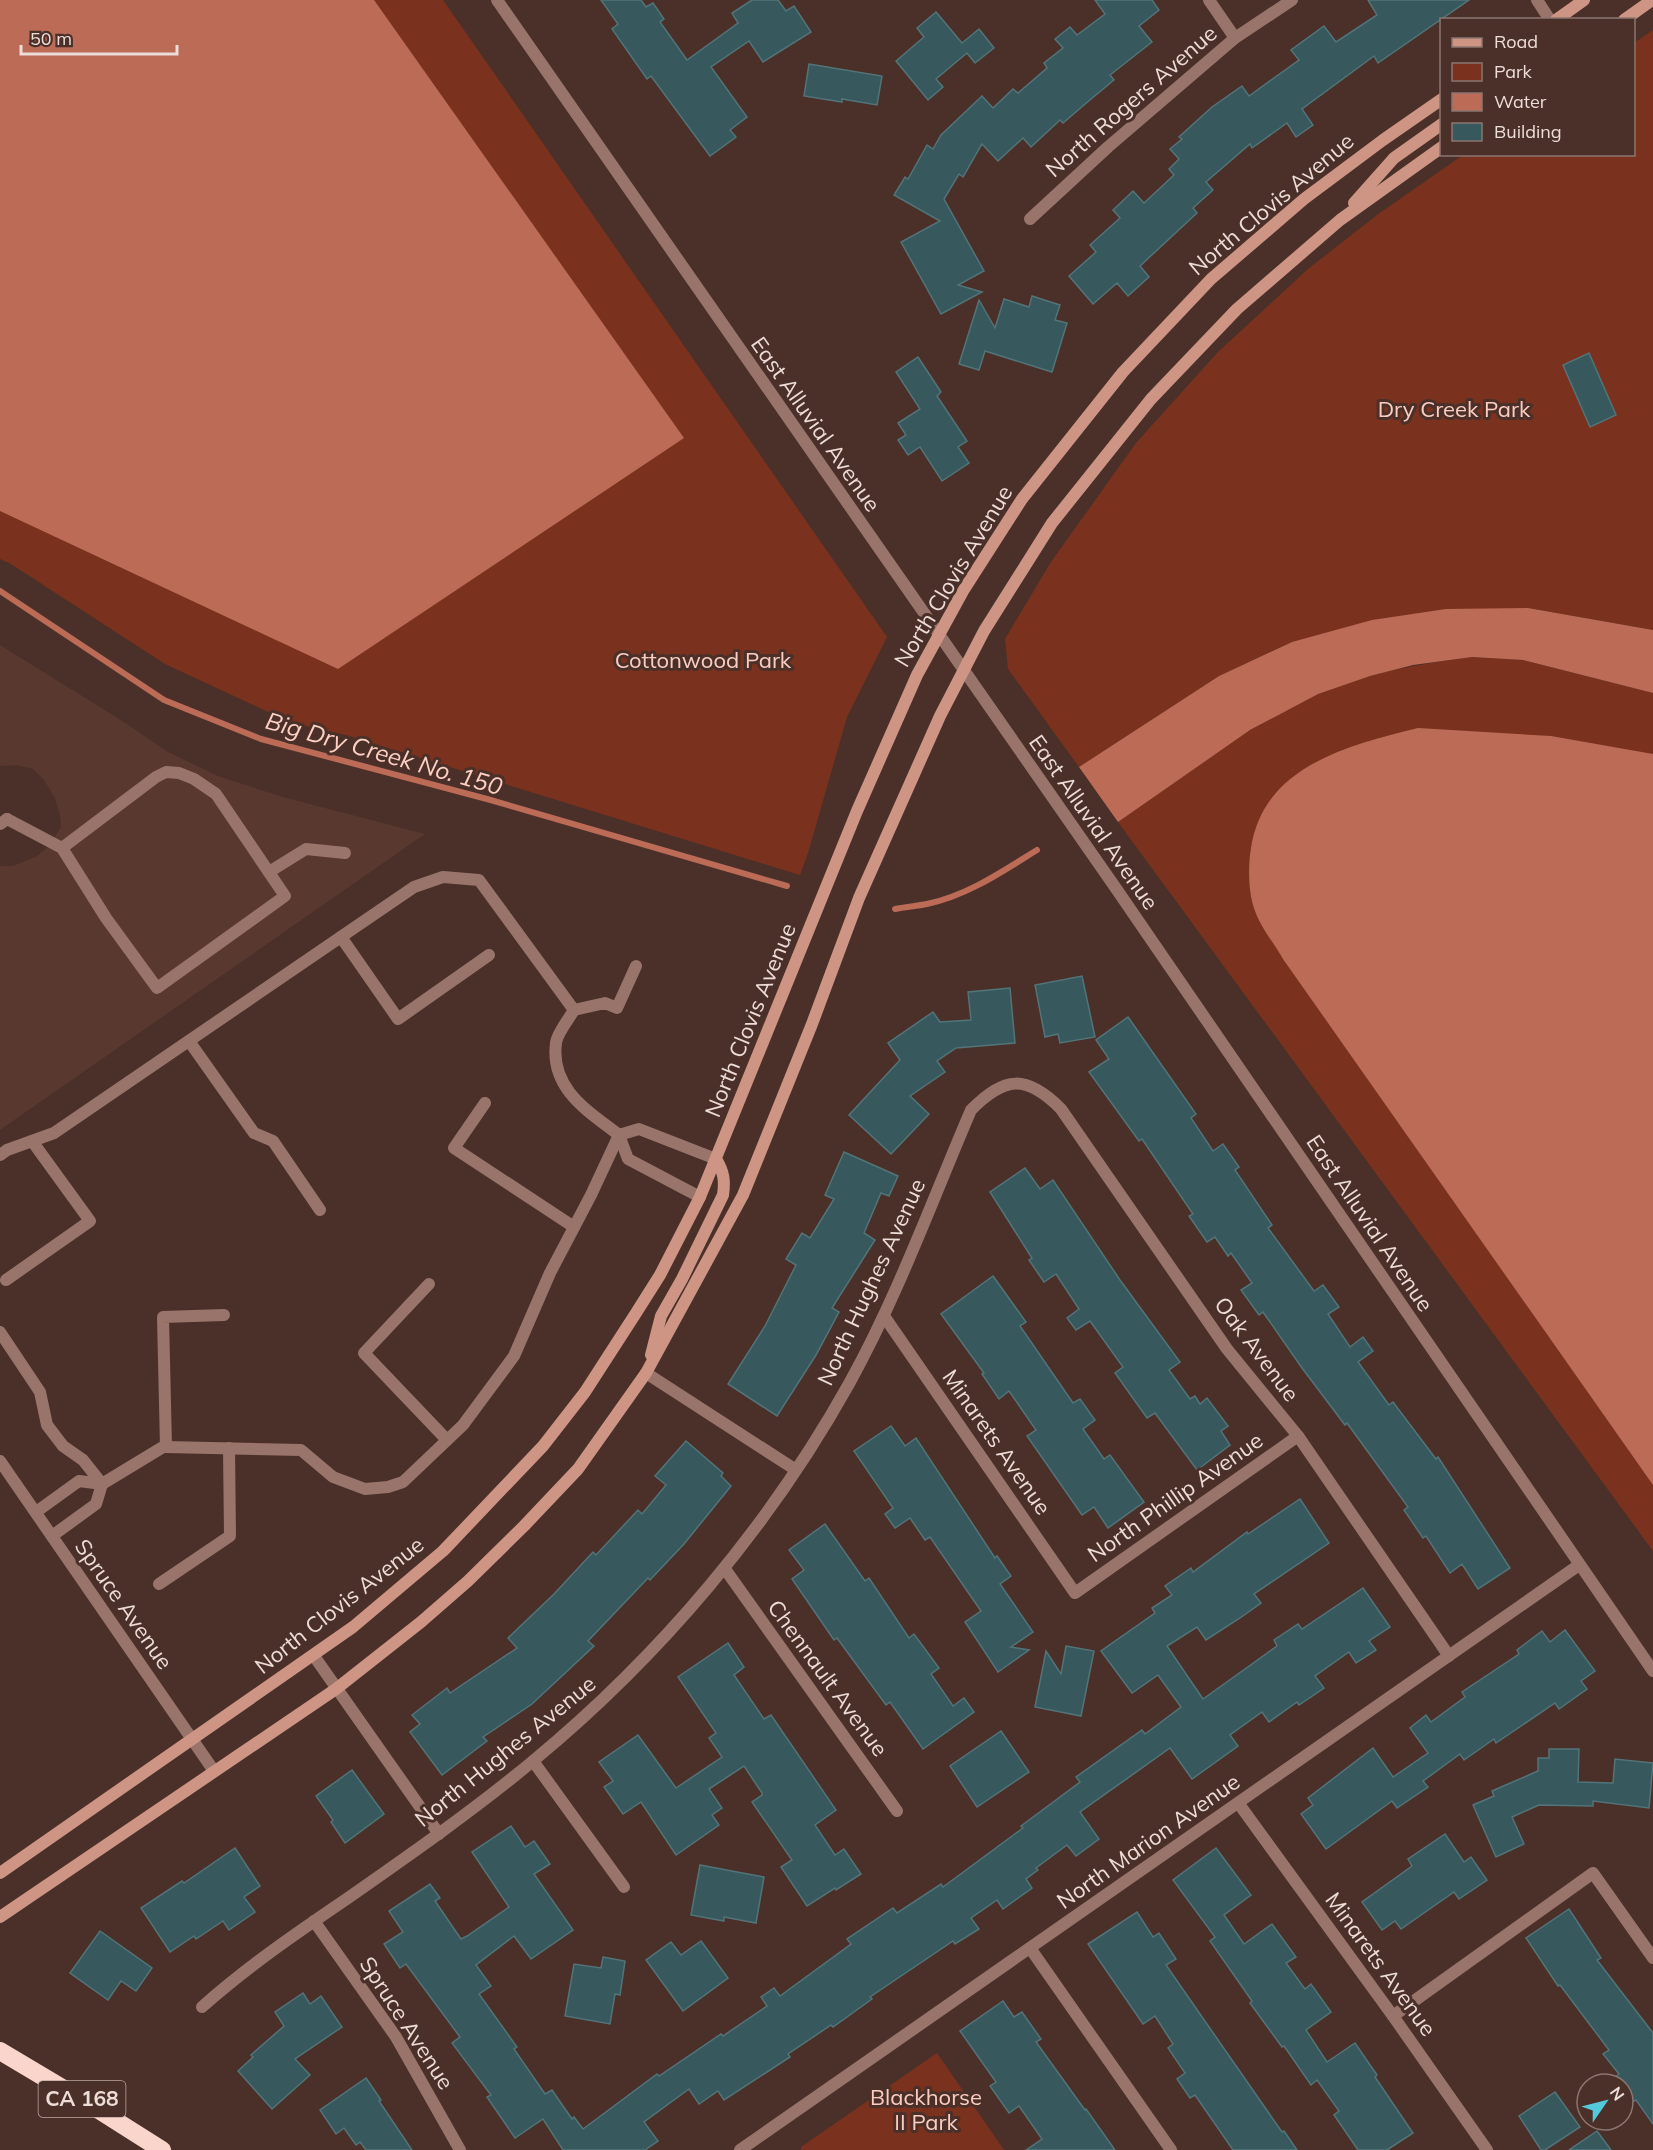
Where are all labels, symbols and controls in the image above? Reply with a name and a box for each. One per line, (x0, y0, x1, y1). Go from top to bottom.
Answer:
scale bar (21, 18, 177, 56)
legend (1440, 18, 1635, 156)
street label: North Rogers Avenue (1040, 19, 1222, 183)
text: 50 m (30, 27, 72, 50)
text: Road (1494, 30, 1538, 53)
text: Park (1494, 60, 1533, 83)
text: Water (1494, 90, 1547, 113)
text: Building (1494, 120, 1562, 143)
street label: North Clovis Avenue (1183, 127, 1359, 281)
street label: East Alluvial Avenue (745, 331, 887, 517)
park label: Dry Creek Park (1378, 395, 1531, 423)
street label: North Clovis Avenue (888, 480, 1018, 672)
park label: Cottonwood Park (615, 646, 792, 674)
water label: Big Dry Creek No. 150 (262, 705, 507, 801)
street label: East Alluvial Avenue (1023, 729, 1165, 915)
street label: North Clovis Avenue (698, 919, 802, 1121)
street label: East Alluvial Avenue (1300, 1129, 1440, 1317)
street label: North Hughes Avenue (811, 1174, 931, 1390)
street label: Oak Avenue (1209, 1291, 1305, 1407)
street label: Minarets Avenue (936, 1364, 1058, 1520)
street label: North Phillip Avenue (1082, 1426, 1268, 1568)
street label: North Clovis Avenue (249, 1530, 429, 1680)
street label: Spruce Avenue (69, 1533, 179, 1675)
street label: Chennault Avenue (762, 1594, 894, 1762)
street label: North Hughes Avenue (409, 1669, 601, 1833)
street label: North Marion Avenue (1051, 1767, 1245, 1915)
street label: Minarets Avenue (1319, 1887, 1443, 2041)
street label: Spruce Avenue (354, 1951, 460, 2095)
north arrow (1575, 2072, 1635, 2132)
road number: CA 168 (38, 2081, 125, 2117)
park label: Blackhorse II Park (870, 2083, 982, 2136)
text: N (1606, 2083, 1629, 2104)

